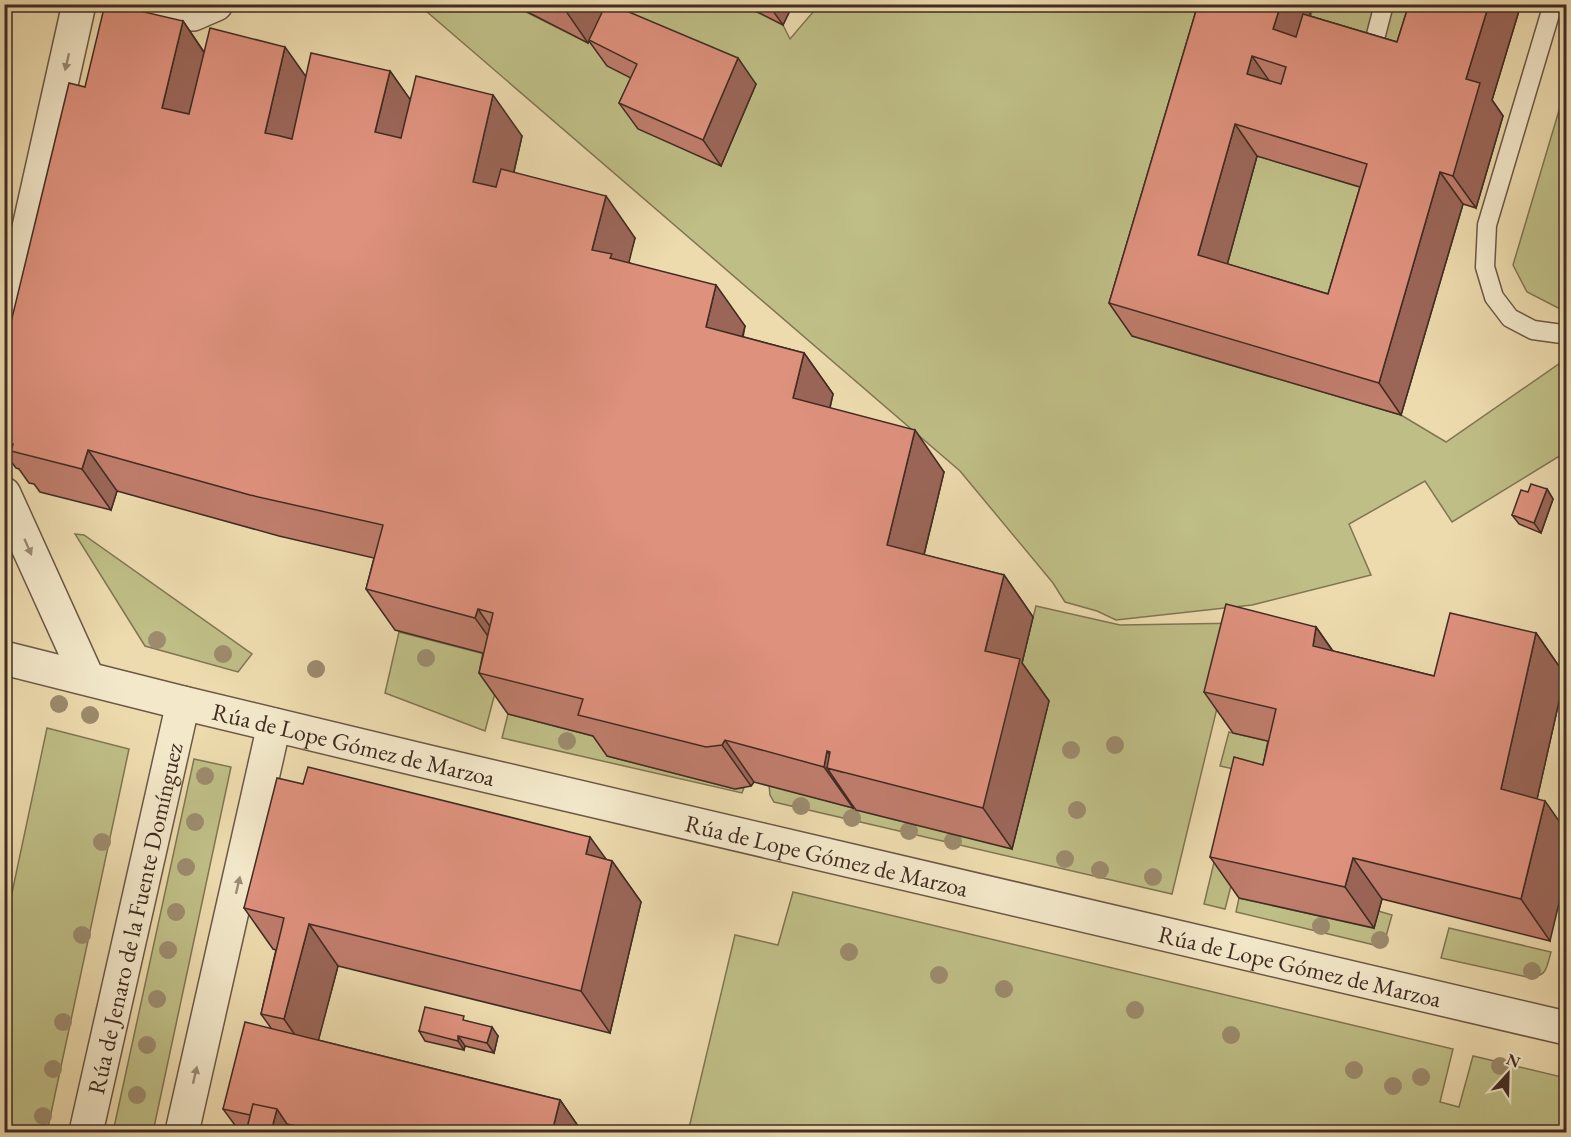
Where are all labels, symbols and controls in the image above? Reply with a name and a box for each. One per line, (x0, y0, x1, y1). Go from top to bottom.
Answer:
one-way arrow (62, 52, 71, 71)
one-way arrow (23, 539, 33, 557)
street label: Rúa de Lope Gómez de Marzoa (209, 695, 498, 793)
street label: Rúa de Jenaro de la Fuente Domínguez (80, 740, 189, 1097)
street label: Rúa de Lope Gómez de Marzoa (682, 807, 972, 903)
one-way arrow (233, 876, 243, 894)
street label: Rúa de Lope Gómez de Marzoa (1155, 918, 1445, 1014)
north arrow (1478, 1044, 1538, 1104)
text: N (1503, 1048, 1523, 1073)
one-way arrow (191, 1066, 200, 1085)

